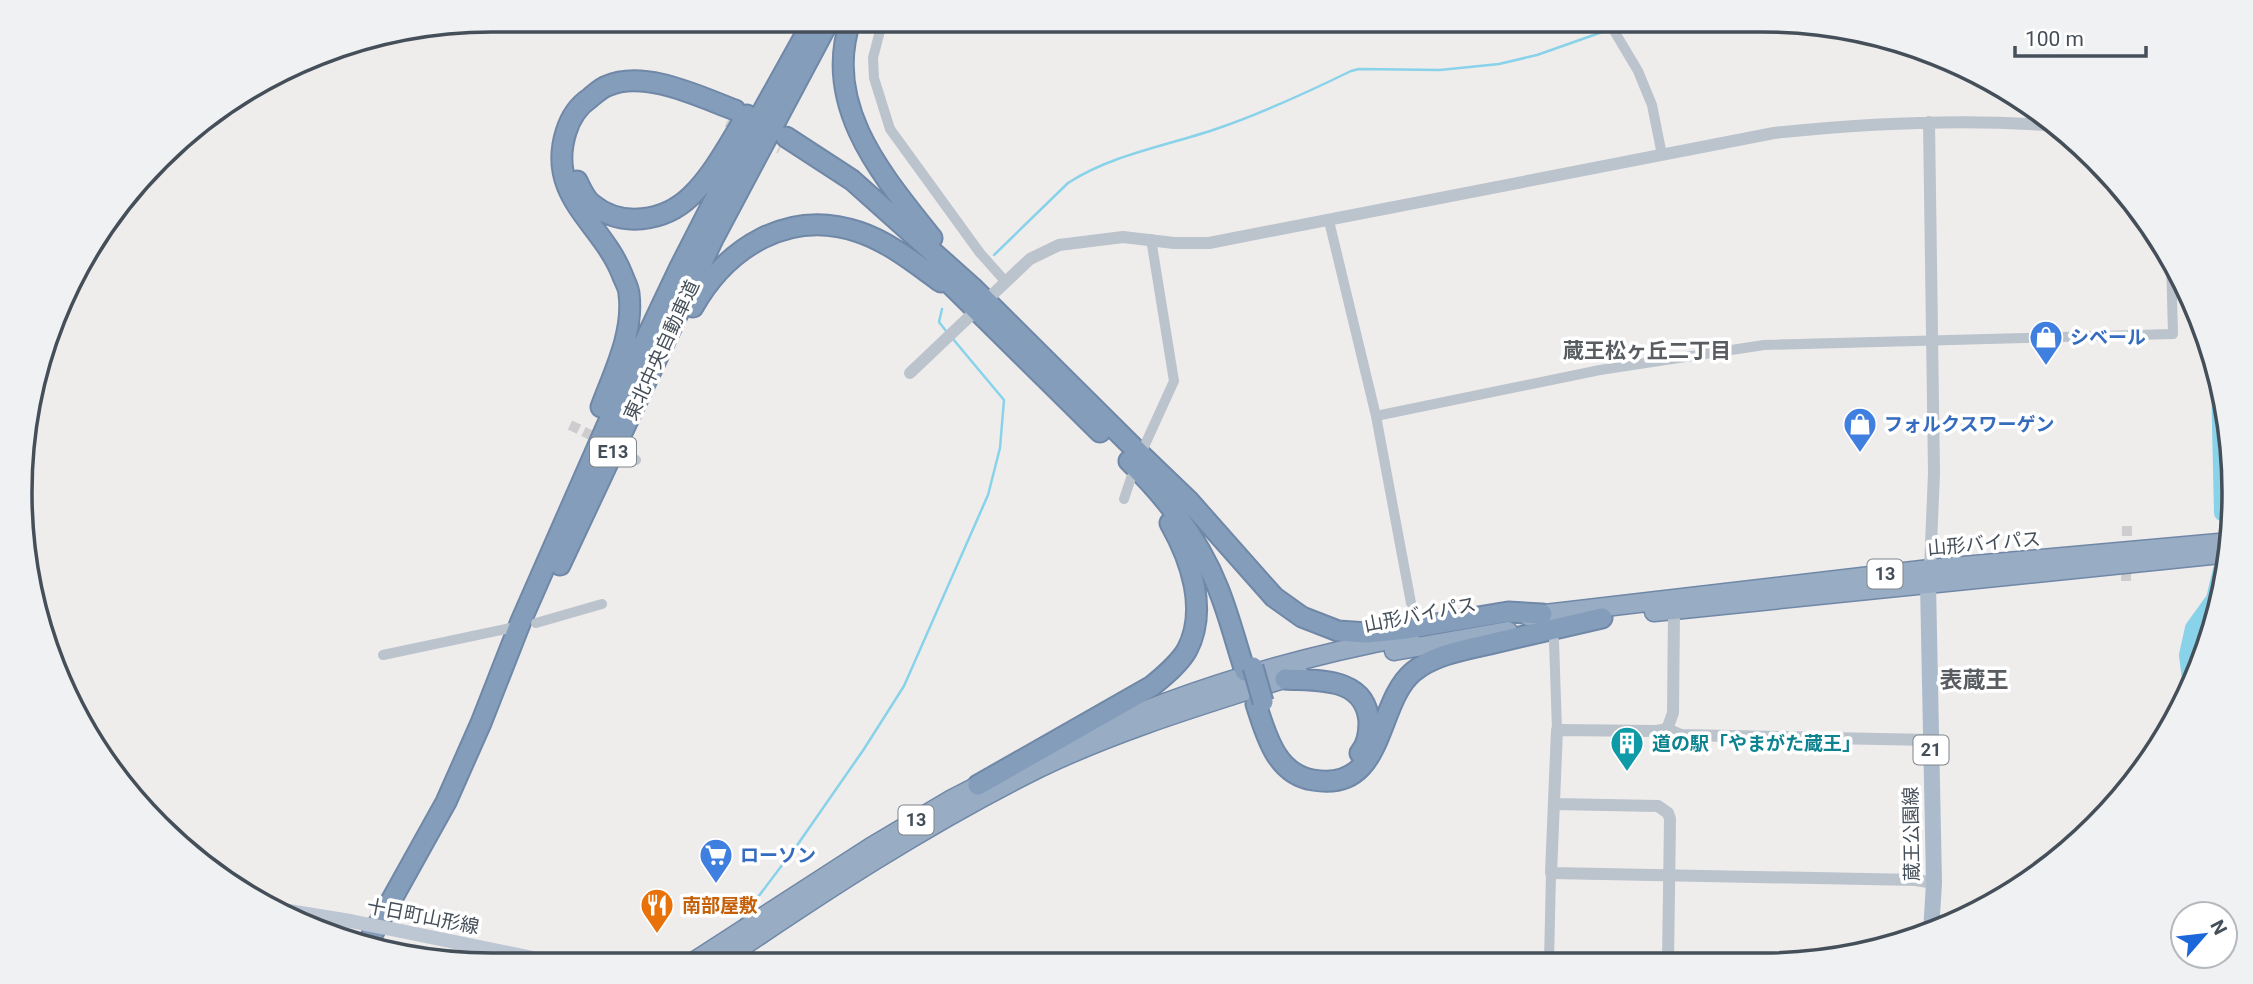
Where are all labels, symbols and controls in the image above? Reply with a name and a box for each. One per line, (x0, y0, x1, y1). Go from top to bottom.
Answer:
scale bar (2015, 14, 2146, 58)
text: 100 m (2025, 27, 2084, 51)
street label: 東北中央自動車道 (619, 276, 704, 424)
shop icon: シベール (2027, 318, 2065, 367)
place label: シベール (2070, 326, 2146, 349)
district label: 蔵王松ヶ丘二丁目 (1563, 339, 1731, 363)
shop icon: フォルクスワーゲン (1841, 405, 1879, 454)
place label: フォルクスワーゲン (1884, 413, 2054, 436)
road number: E13 (590, 438, 636, 466)
street label: 山形バイパス (1926, 527, 2042, 560)
road number: 13 (1868, 560, 1902, 588)
street label: 山形バイパス (1362, 592, 1478, 637)
district label: 表蔵王 (1940, 667, 2009, 694)
building icon: 道の駅「やまがた蔵王」 (1608, 724, 1646, 773)
place label: 道の駅「やまがた蔵王」 (1652, 732, 1861, 755)
road number: 21 (1913, 736, 1948, 764)
street label: 蔵王公園線 (1899, 786, 1924, 882)
road number: 13 (898, 806, 934, 834)
supermarket icon: ローソン (697, 836, 735, 885)
place label: ローソン (740, 844, 816, 867)
restaurant icon: 南部屋敷 (638, 886, 676, 935)
street label: 十日町山形線 (365, 894, 481, 939)
place label: 南部屋敷 (682, 894, 758, 917)
north arrow (2169, 900, 2239, 970)
text: N (2205, 916, 2232, 939)

